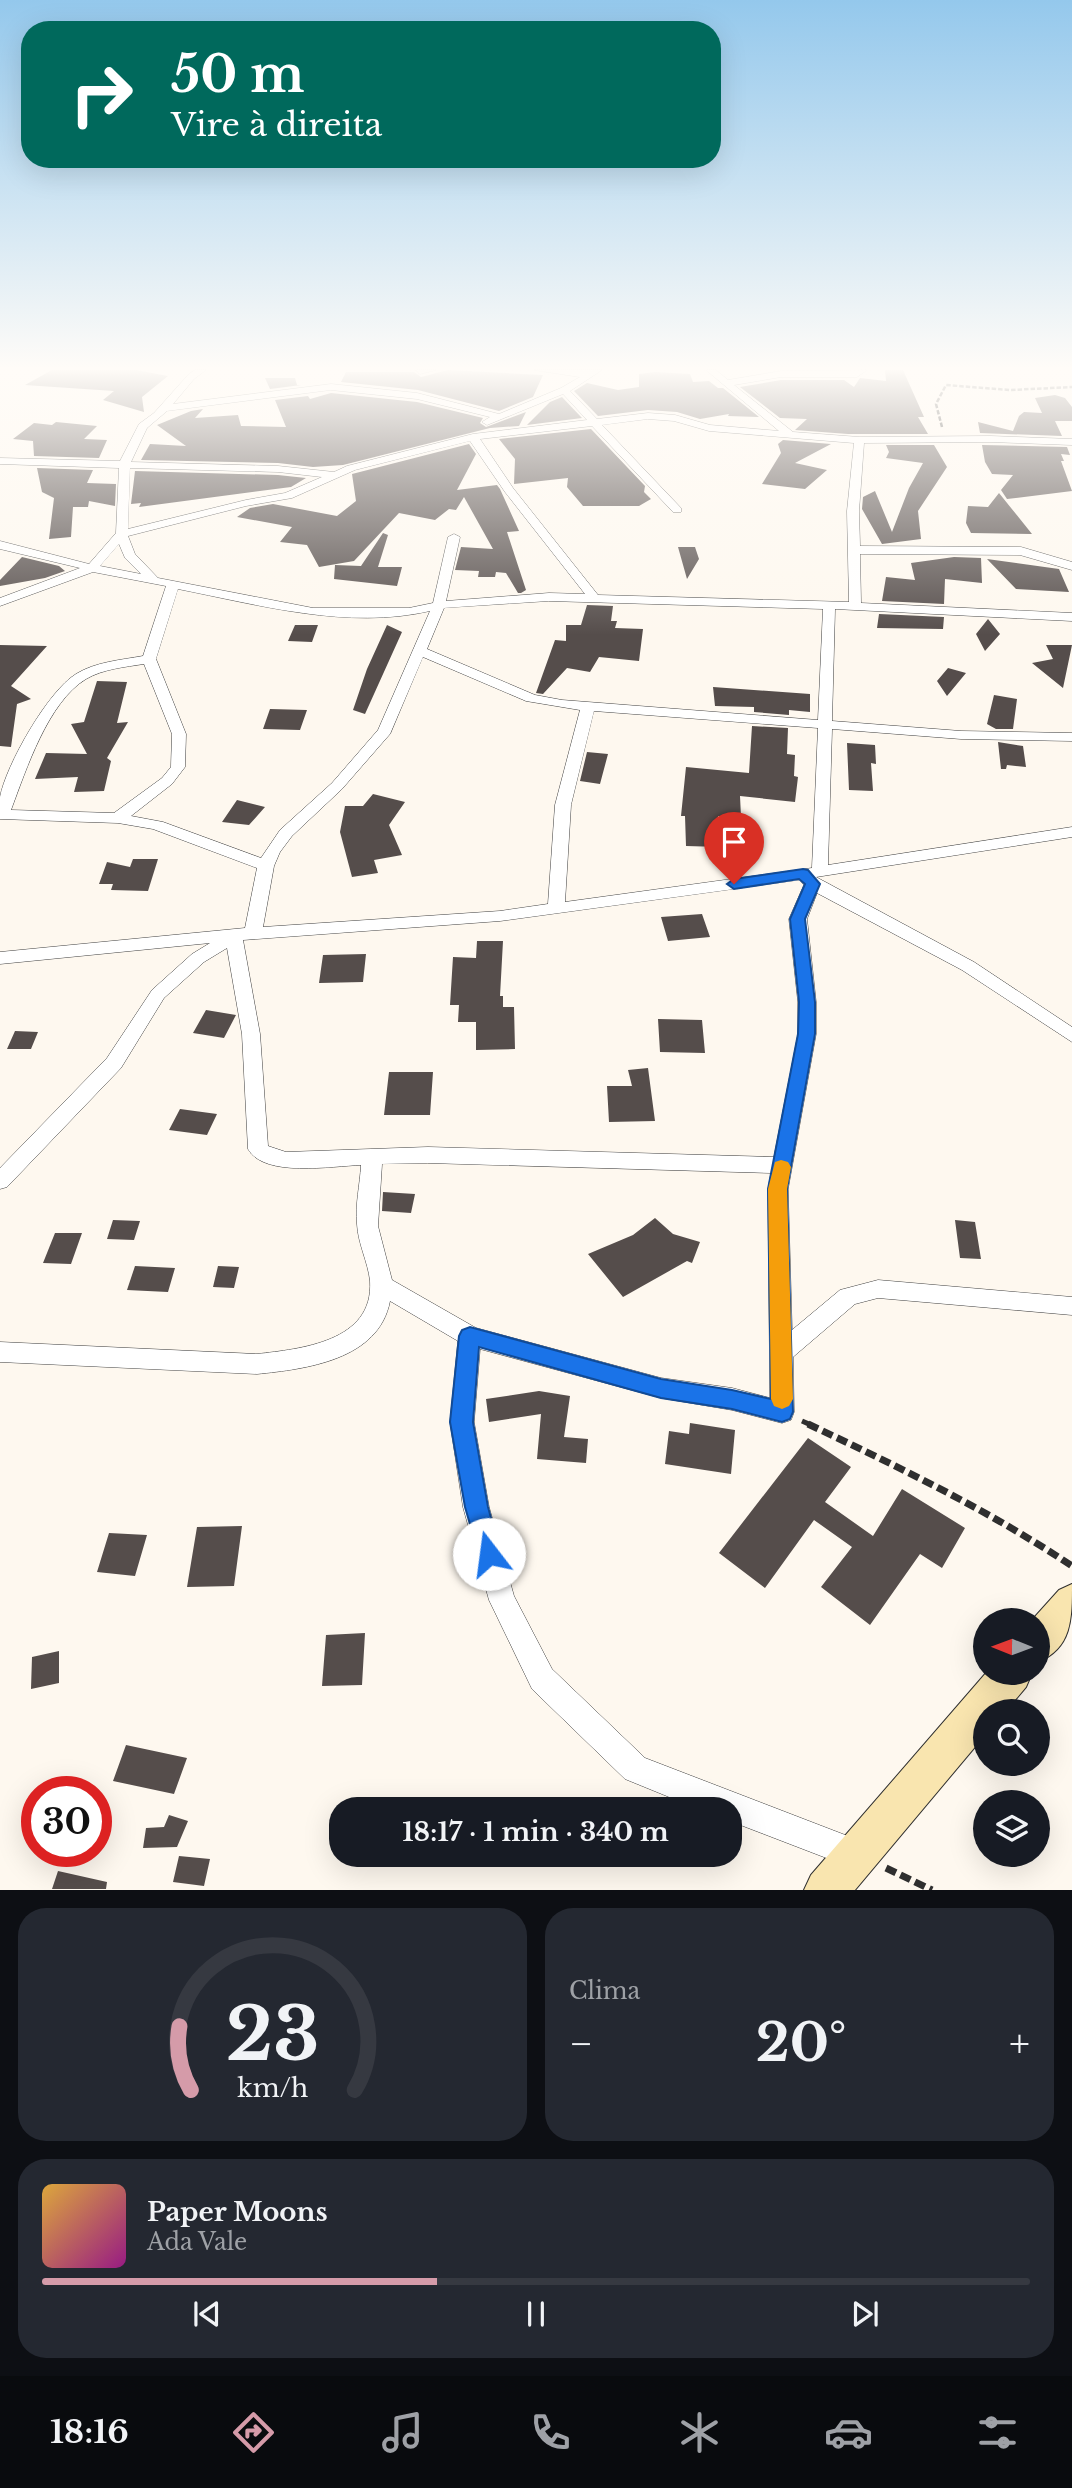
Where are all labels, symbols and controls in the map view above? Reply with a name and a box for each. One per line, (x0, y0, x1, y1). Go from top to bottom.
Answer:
text: 50 m (171, 44, 304, 105)
icon: right (56, 49, 147, 140)
text: Vire à direita (171, 105, 382, 145)
pin (704, 812, 764, 884)
icon: arrive (715, 823, 753, 861)
position arrow (452, 1517, 526, 1591)
north arrow (973, 1608, 1050, 1685)
map controls (973, 1608, 1050, 1867)
button: search (973, 1699, 1050, 1776)
speed limit sign: 30 (21, 1776, 112, 1867)
button: layers (973, 1790, 1050, 1867)
text: 18:17 · 1 min · 340 m (402, 1816, 669, 1848)
text: Clima (569, 1977, 640, 2005)
text: 23 (226, 1990, 319, 2081)
text: 20° (756, 2011, 846, 2075)
text: − (569, 2020, 593, 2067)
text: + (1009, 2020, 1030, 2067)
text: km/h (237, 2073, 308, 2104)
text: Paper Moons (147, 2196, 328, 2228)
text: Ada Vale (147, 2228, 247, 2256)
icon: previous (188, 2295, 226, 2333)
icon: pause (517, 2295, 555, 2333)
icon: next (846, 2295, 884, 2333)
icon: directions (229, 2408, 278, 2457)
icon: music (378, 2408, 427, 2457)
icon: phone (526, 2408, 575, 2457)
icon: climate (675, 2408, 724, 2457)
icon: car (824, 2408, 873, 2457)
icon: filters (973, 2408, 1022, 2457)
text: 18:16 (50, 2412, 129, 2452)

